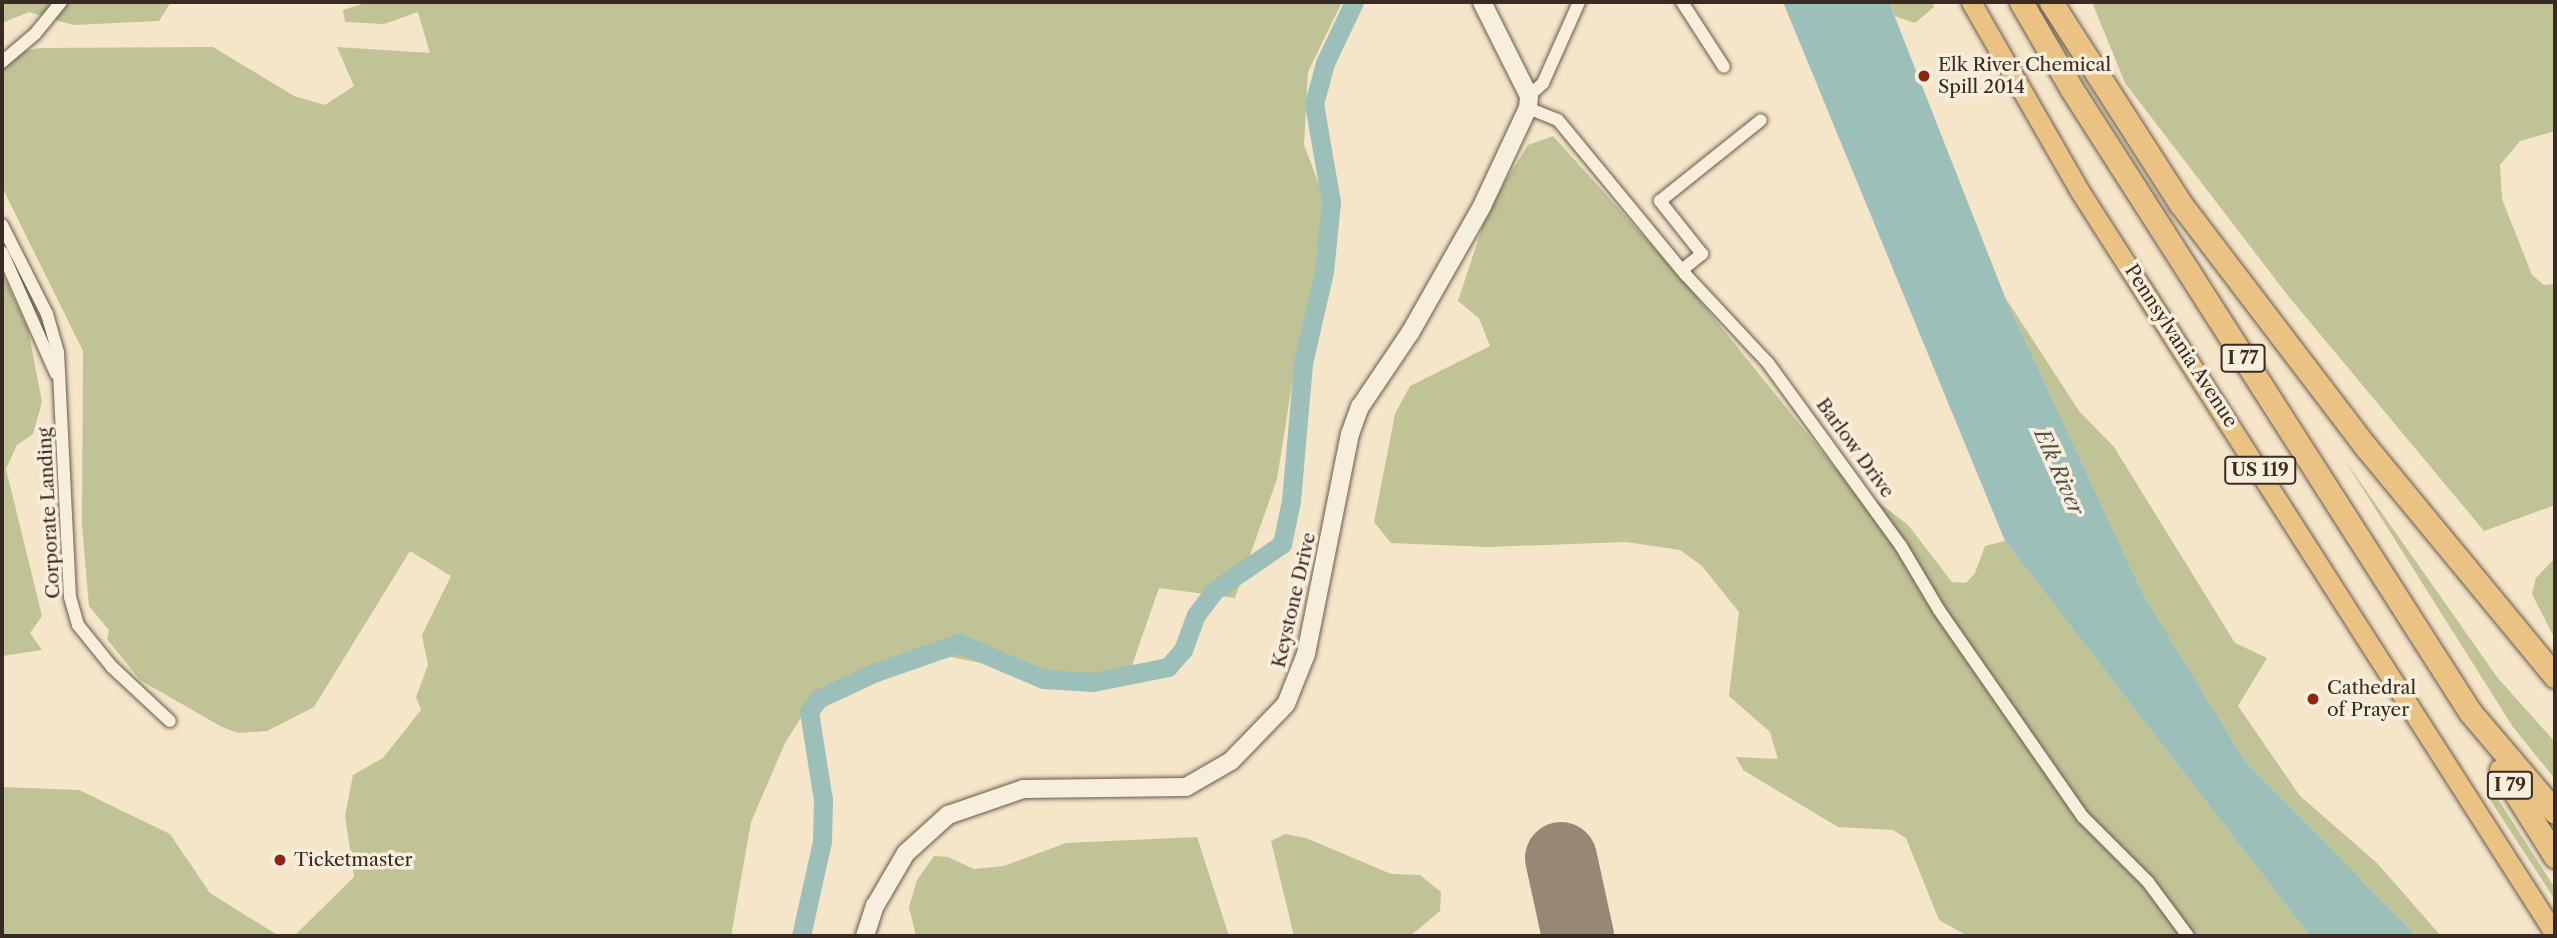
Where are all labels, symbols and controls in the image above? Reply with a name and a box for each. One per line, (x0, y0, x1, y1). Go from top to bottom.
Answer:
place label: Elk River Chemical Spill 2014 (1938, 54, 2112, 98)
marker: Elk River Chemical Spill 2014 (1916, 68, 1932, 84)
street label: Pennsylvania Avenue (2120, 260, 2242, 432)
road number: I 77 (2220, 344, 2266, 372)
street label: Barlow Drive (1811, 393, 1899, 503)
water label: Elk River (2029, 425, 2089, 519)
street label: Corporate Landing (33, 427, 65, 599)
road number: US 119 (2223, 456, 2297, 484)
street label: Keystone Drive (1267, 530, 1321, 670)
place label: Cathedral of Prayer (2327, 677, 2416, 721)
marker: Cathedral of Prayer (2305, 691, 2321, 707)
road number: I 79 (2486, 770, 2534, 800)
place label: Ticketmaster (294, 849, 413, 871)
marker: Ticketmaster (272, 852, 288, 868)

